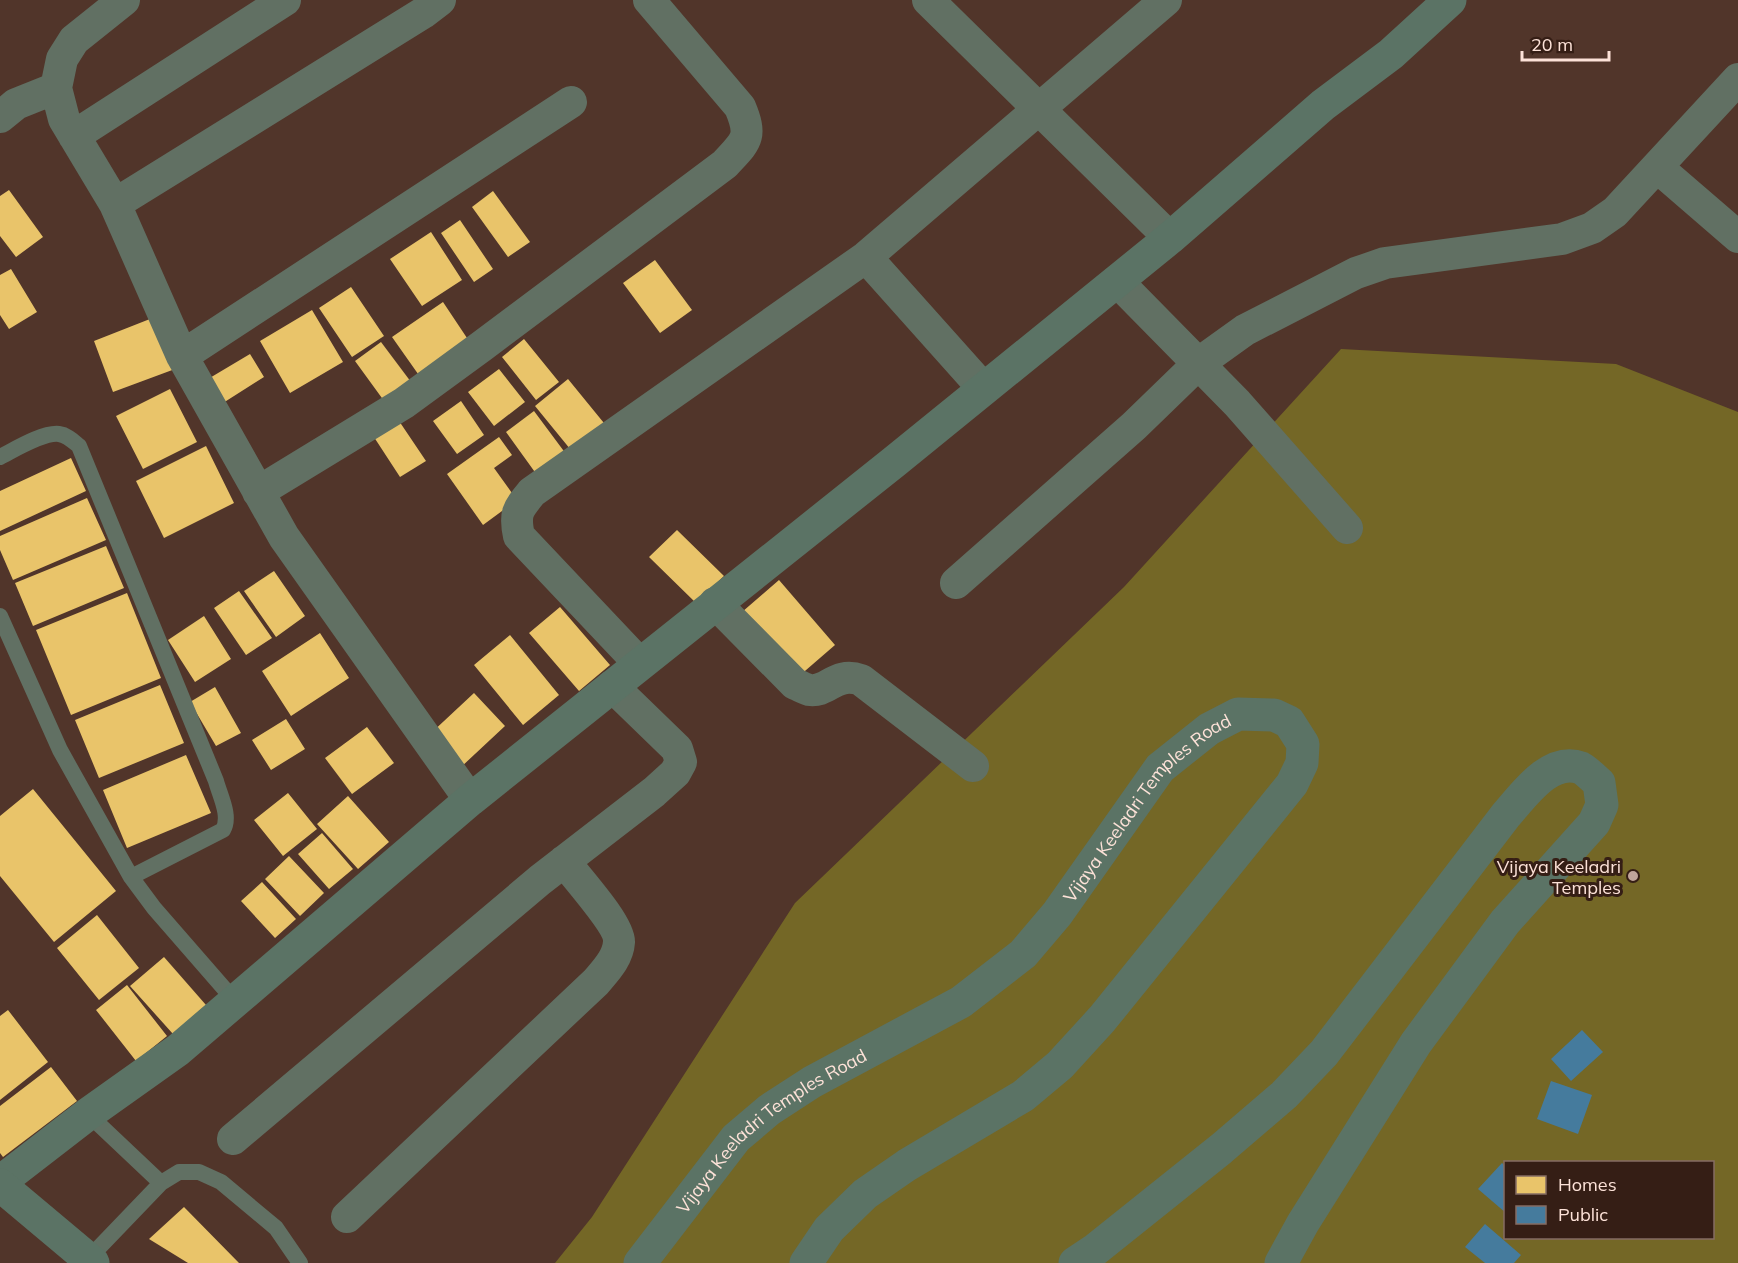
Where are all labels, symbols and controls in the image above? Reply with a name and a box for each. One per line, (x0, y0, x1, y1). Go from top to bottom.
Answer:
scale bar (1522, 24, 1609, 62)
text: 20 m (1531, 33, 1573, 56)
street label: Vijaya Keeladri Temples Road (1058, 708, 1235, 906)
place label: Vijaya Keeladri Temples (1497, 855, 1621, 899)
marker: Vijaya Keeladri Temples (1626, 869, 1640, 883)
street label: Vijaya Keeladri Temples Road (671, 1043, 871, 1218)
legend (1504, 1161, 1714, 1239)
text: Homes (1558, 1173, 1617, 1196)
text: Public (1558, 1203, 1608, 1226)

